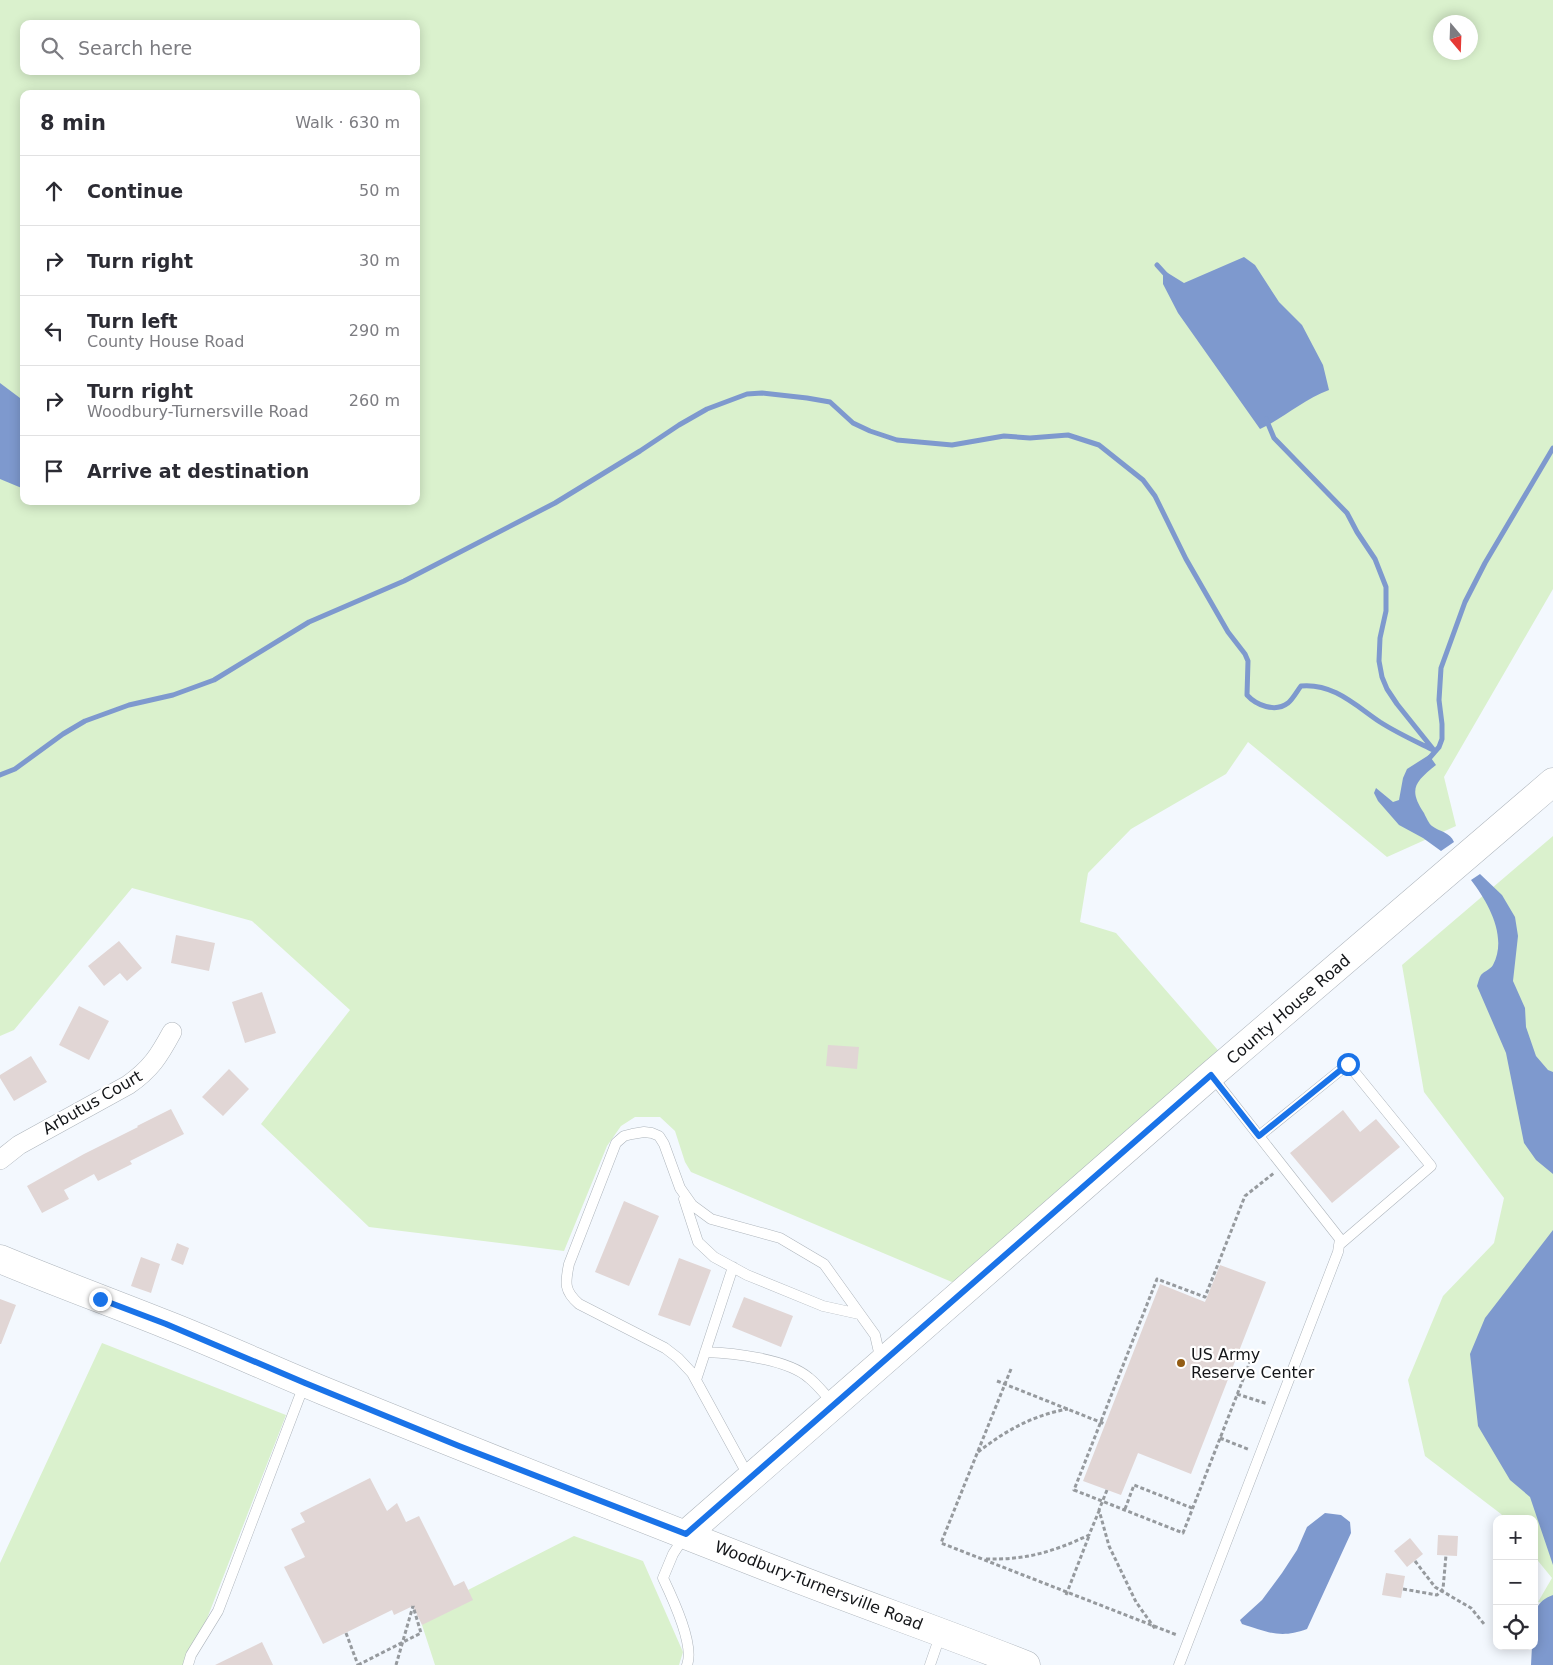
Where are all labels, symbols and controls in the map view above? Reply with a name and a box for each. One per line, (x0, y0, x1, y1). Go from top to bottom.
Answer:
north arrow (1433, 15, 1478, 60)
search box (20, 20, 420, 75)
icon: search (38, 34, 66, 62)
text: Search here (78, 37, 192, 59)
text: 8 min (40, 111, 106, 135)
text: Walk · 630 m (295, 113, 400, 132)
icon: ahead (40, 177, 68, 205)
text: Continue (87, 180, 183, 202)
text: 50 m (359, 181, 400, 200)
icon: right (40, 247, 68, 275)
text: Turn right (87, 250, 193, 272)
text: 30 m (359, 251, 400, 270)
text: Turn left (87, 310, 178, 332)
icon: left (40, 317, 68, 345)
text: 290 m (349, 321, 400, 340)
text: County House Road (87, 332, 244, 351)
text: Turn right (87, 380, 193, 402)
icon: right (40, 387, 68, 415)
text: 260 m (349, 391, 400, 410)
text: Woodbury-Turnersville Road (87, 402, 309, 421)
icon: arrive (40, 457, 68, 485)
text: Arrive at destination (87, 460, 309, 482)
street label: County House Road (1223, 951, 1354, 1068)
route start (1337, 1053, 1360, 1076)
street label: Arbutus Court (39, 1066, 145, 1139)
route end (89, 1288, 112, 1311)
place label: US Army Reserve Center (1191, 1345, 1315, 1382)
marker: US Army Reserve Center (1175, 1357, 1187, 1369)
map controls (1493, 1515, 1538, 1650)
button: + (1493, 1515, 1538, 1560)
street label: Woodbury-Turnersville Road (712, 1537, 926, 1634)
button: − (1493, 1560, 1538, 1605)
button: locate (1493, 1605, 1538, 1650)

